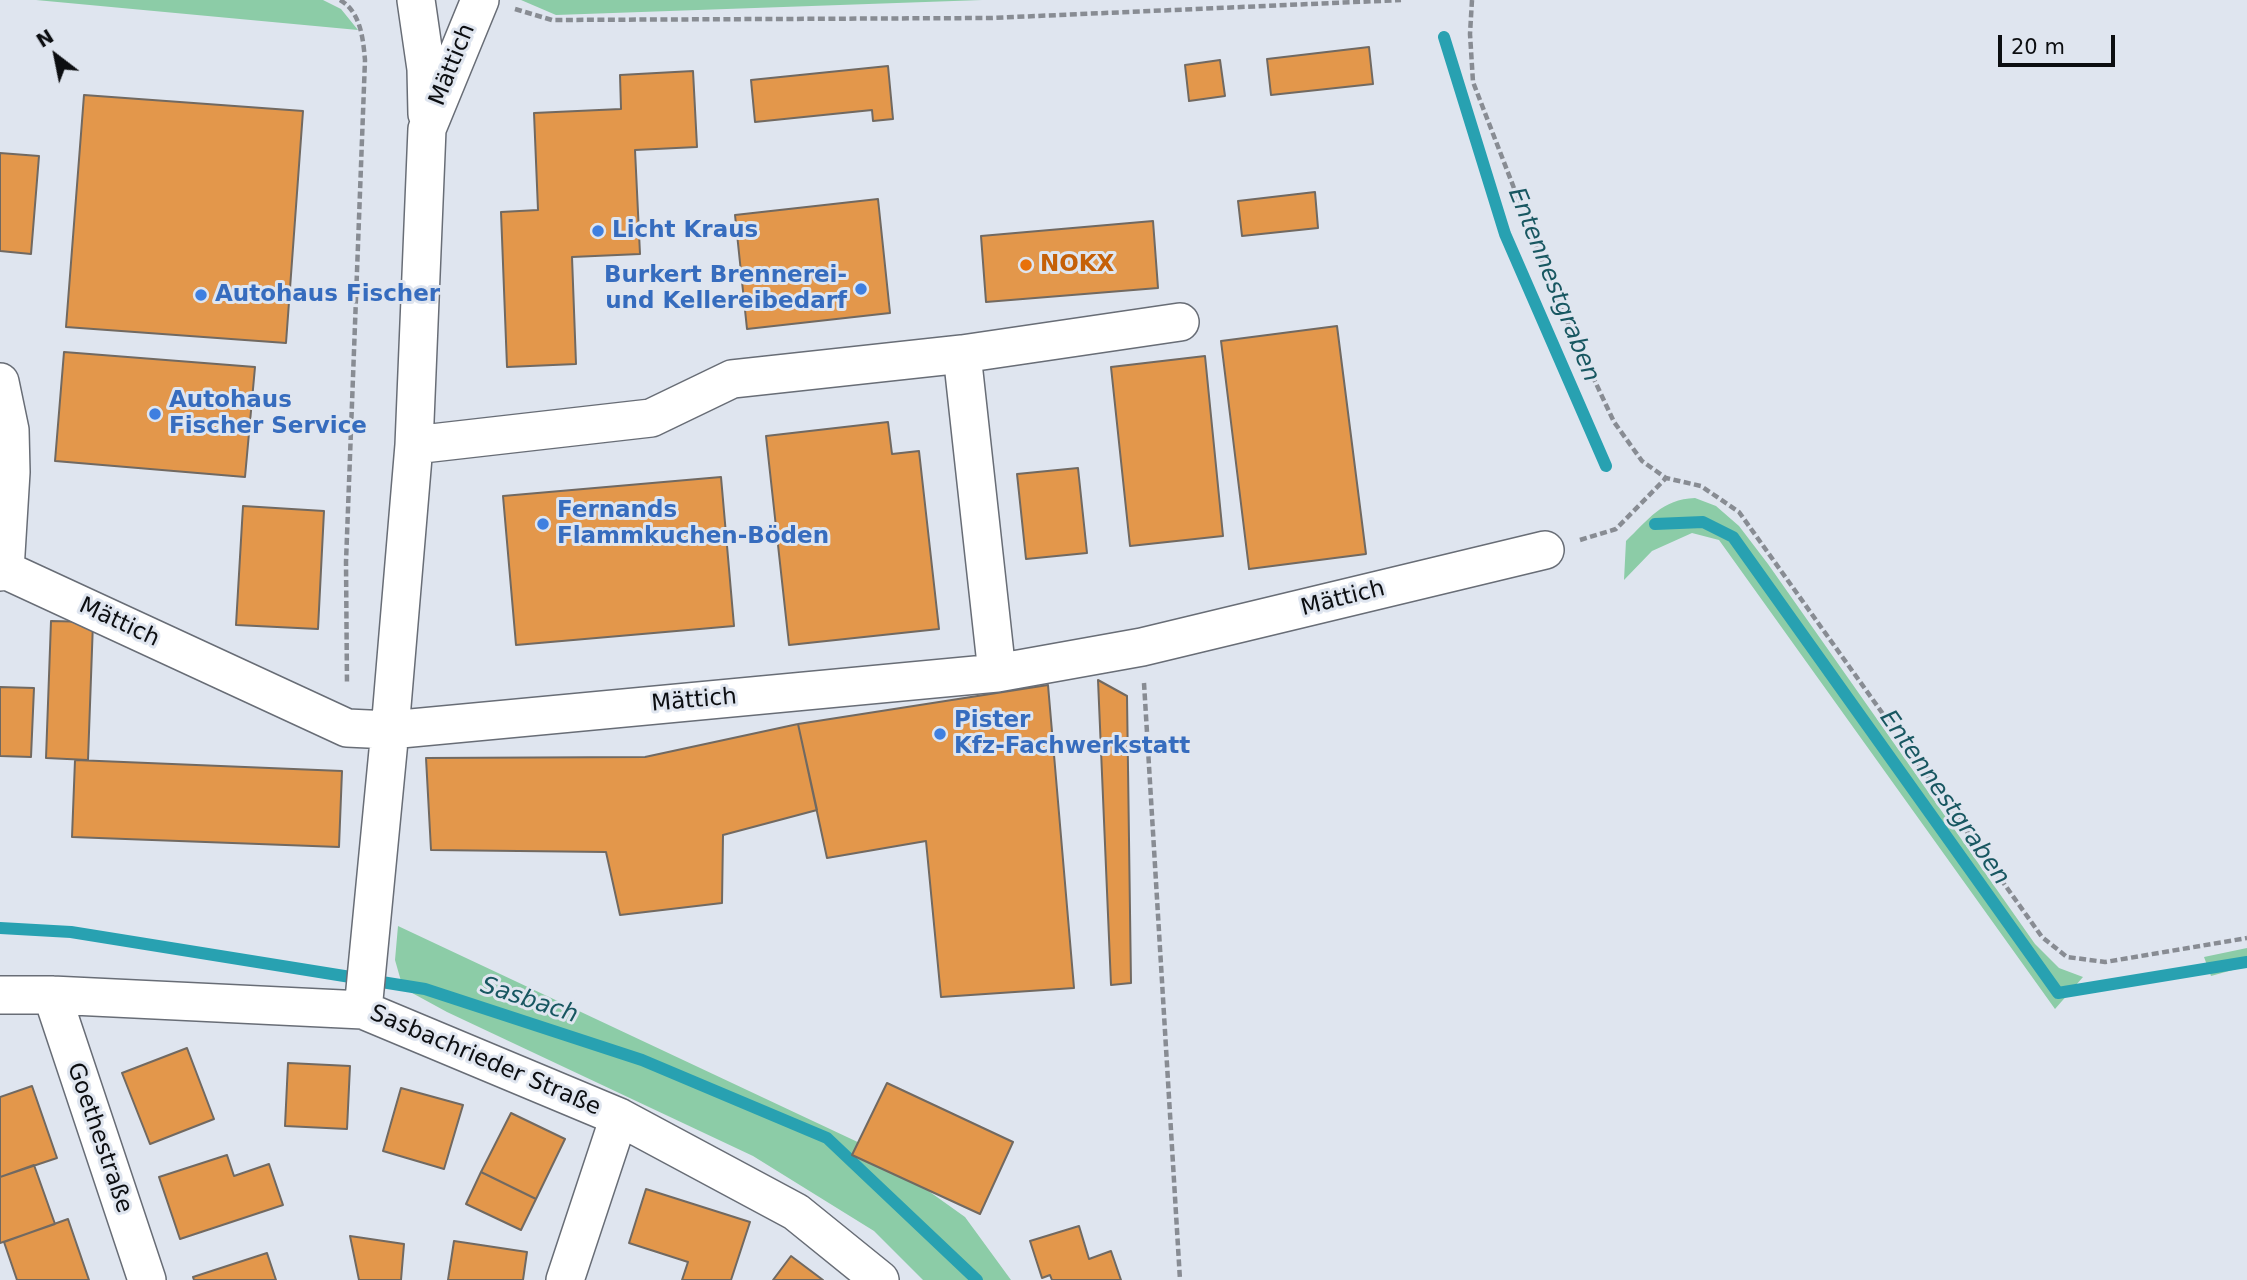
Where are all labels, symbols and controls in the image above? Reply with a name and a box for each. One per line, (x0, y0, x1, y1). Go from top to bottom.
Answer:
street label: Mättich (424, 20, 482, 110)
north arrow (21, 21, 91, 91)
scale bar (2002, 21, 2119, 65)
text: N (32, 25, 57, 52)
text: 20 m (2011, 35, 2065, 59)
water label: Entennestgraben (1501, 184, 1605, 386)
place label: Licht Kraus (612, 217, 758, 245)
marker: Licht Kraus (590, 223, 606, 239)
place label: NOKX (1040, 251, 1114, 279)
marker: NOKX (1018, 257, 1034, 273)
place label: Burkert Brennerei- und Kellereibedarf (604, 262, 847, 316)
place label: Autohaus Fischer (215, 281, 440, 309)
marker: Burkert Brennerei- und Kellereibedarf (853, 281, 869, 297)
marker: Autohaus Fischer (193, 287, 209, 303)
place label: Autohaus Fischer Service (169, 387, 367, 441)
marker: Autohaus Fischer Service (147, 406, 163, 422)
place label: Fernands Flammkuchen-Böden (557, 497, 829, 551)
marker: Fernands Flammkuchen-Böden (535, 516, 551, 532)
street label: Mättich (1298, 575, 1388, 623)
street label: Mättich (74, 592, 164, 654)
street label: Mättich (650, 684, 738, 718)
water label: Entennestgraben (1873, 705, 2015, 891)
place label: Pister Kfz-Fachwerkstatt (954, 707, 1190, 761)
marker: Pister Kfz-Fachwerkstatt (932, 726, 948, 742)
water label: Sasbach (477, 972, 581, 1030)
street label: Sasbachrieder Straße (366, 1000, 604, 1122)
street label: Goethestraße (60, 1059, 138, 1217)

